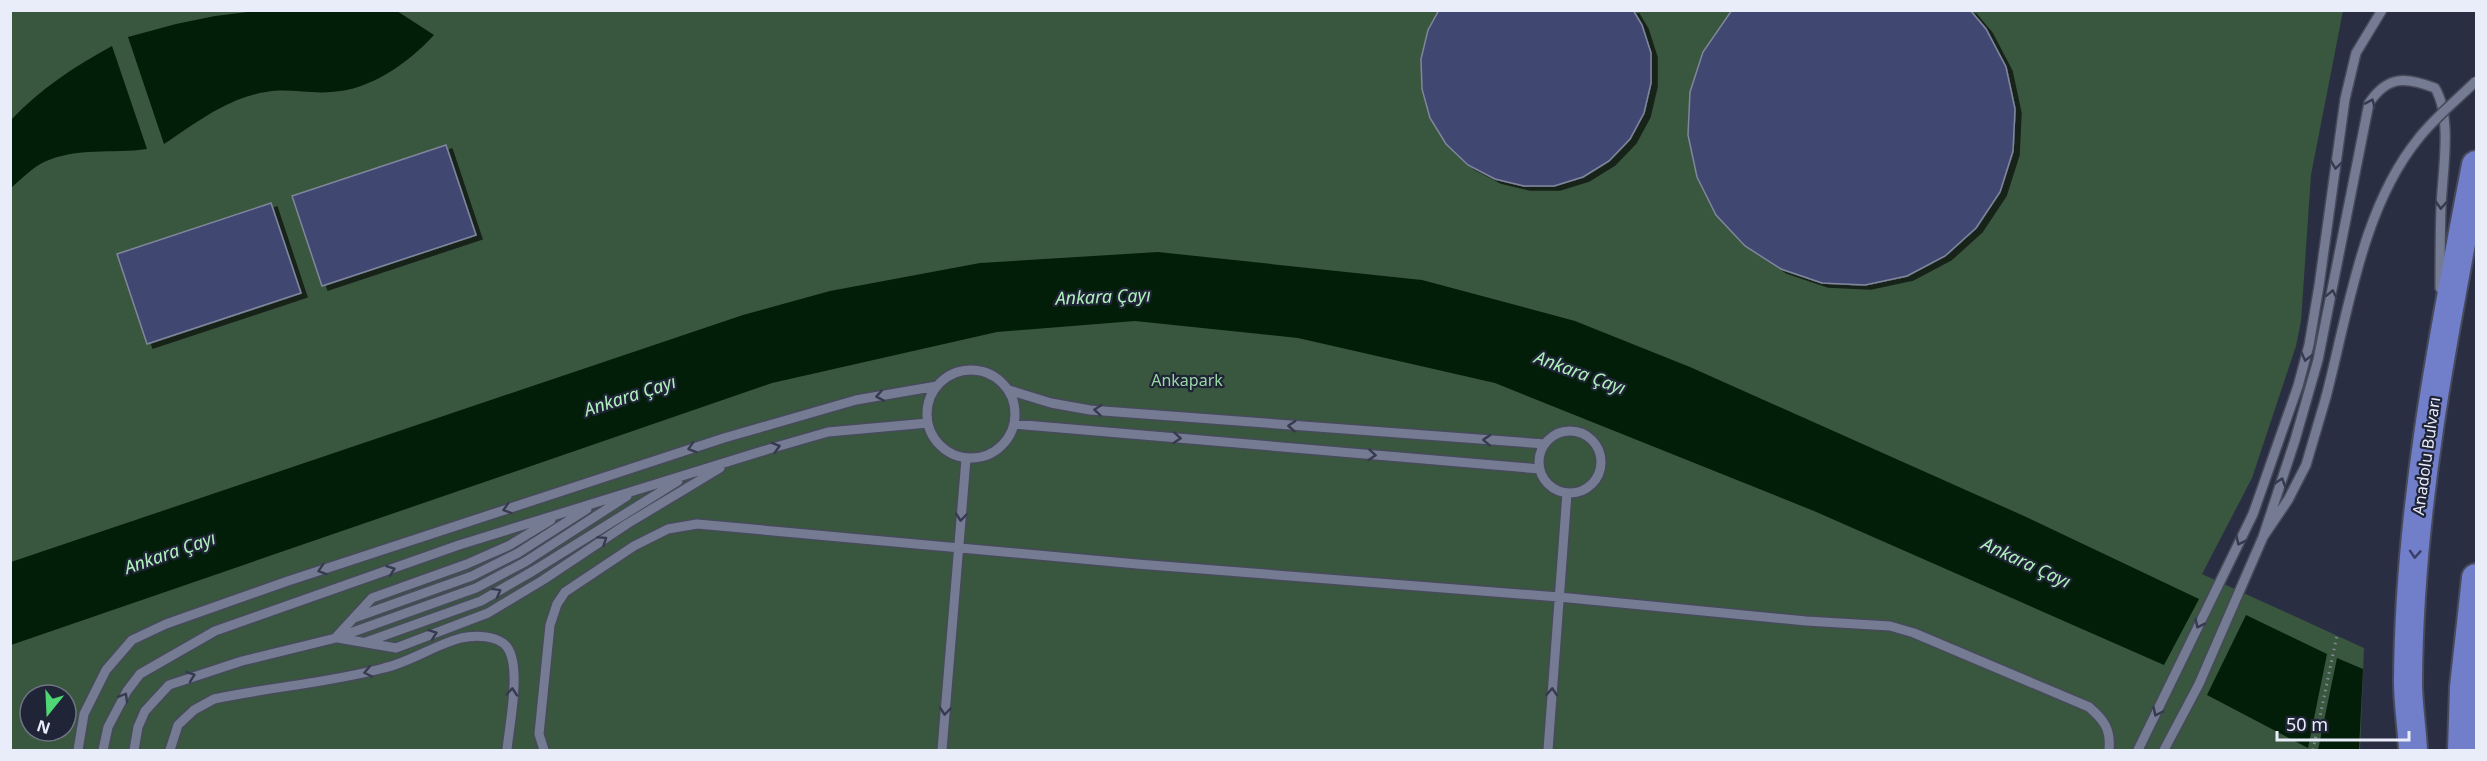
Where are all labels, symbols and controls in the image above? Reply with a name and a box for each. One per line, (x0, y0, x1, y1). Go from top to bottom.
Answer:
one-way arrow (2364, 99, 2376, 110)
one-way arrow (2330, 160, 2342, 170)
one-way arrow (2435, 200, 2448, 209)
water label: Ankara Çayı (1053, 282, 1151, 310)
one-way arrow (2325, 289, 2338, 299)
water label: Ankara Çayı (1530, 344, 1630, 400)
one-way arrow (2300, 352, 2313, 362)
water label: Ankara Çayı (579, 369, 679, 422)
park label: Ankapark (1151, 369, 1223, 391)
one-way arrow (875, 389, 885, 402)
street label: Anadolu Bulvarı (2407, 396, 2445, 516)
one-way arrow (1093, 404, 1102, 417)
one-way arrow (1288, 419, 1297, 432)
one-way arrow (1173, 431, 1182, 444)
one-way arrow (1482, 434, 1491, 447)
one-way arrow (687, 441, 698, 453)
one-way arrow (770, 442, 781, 454)
one-way arrow (1367, 448, 1376, 461)
one-way arrow (2274, 477, 2287, 488)
one-way arrow (502, 502, 513, 514)
one-way arrow (955, 512, 968, 521)
water label: Ankara Çayı (119, 525, 219, 580)
water label: Ankara Çayı (1976, 530, 2075, 593)
one-way arrow (2236, 534, 2248, 545)
one-way arrow (596, 536, 607, 547)
one-way arrow (2408, 550, 2421, 559)
one-way arrow (317, 563, 328, 575)
one-way arrow (385, 564, 395, 577)
one-way arrow (491, 588, 501, 599)
one-way arrow (2194, 618, 2206, 629)
one-way arrow (427, 628, 438, 641)
one-way arrow (363, 665, 373, 678)
one-way arrow (185, 671, 196, 684)
north arrow (18, 683, 78, 743)
one-way arrow (505, 688, 518, 697)
one-way arrow (1546, 688, 1559, 697)
one-way arrow (117, 692, 129, 703)
scale bar (2277, 704, 2409, 742)
one-way arrow (2152, 706, 2164, 717)
one-way arrow (939, 707, 952, 716)
text: 50 m (2286, 712, 2328, 736)
text: N (34, 715, 53, 740)

